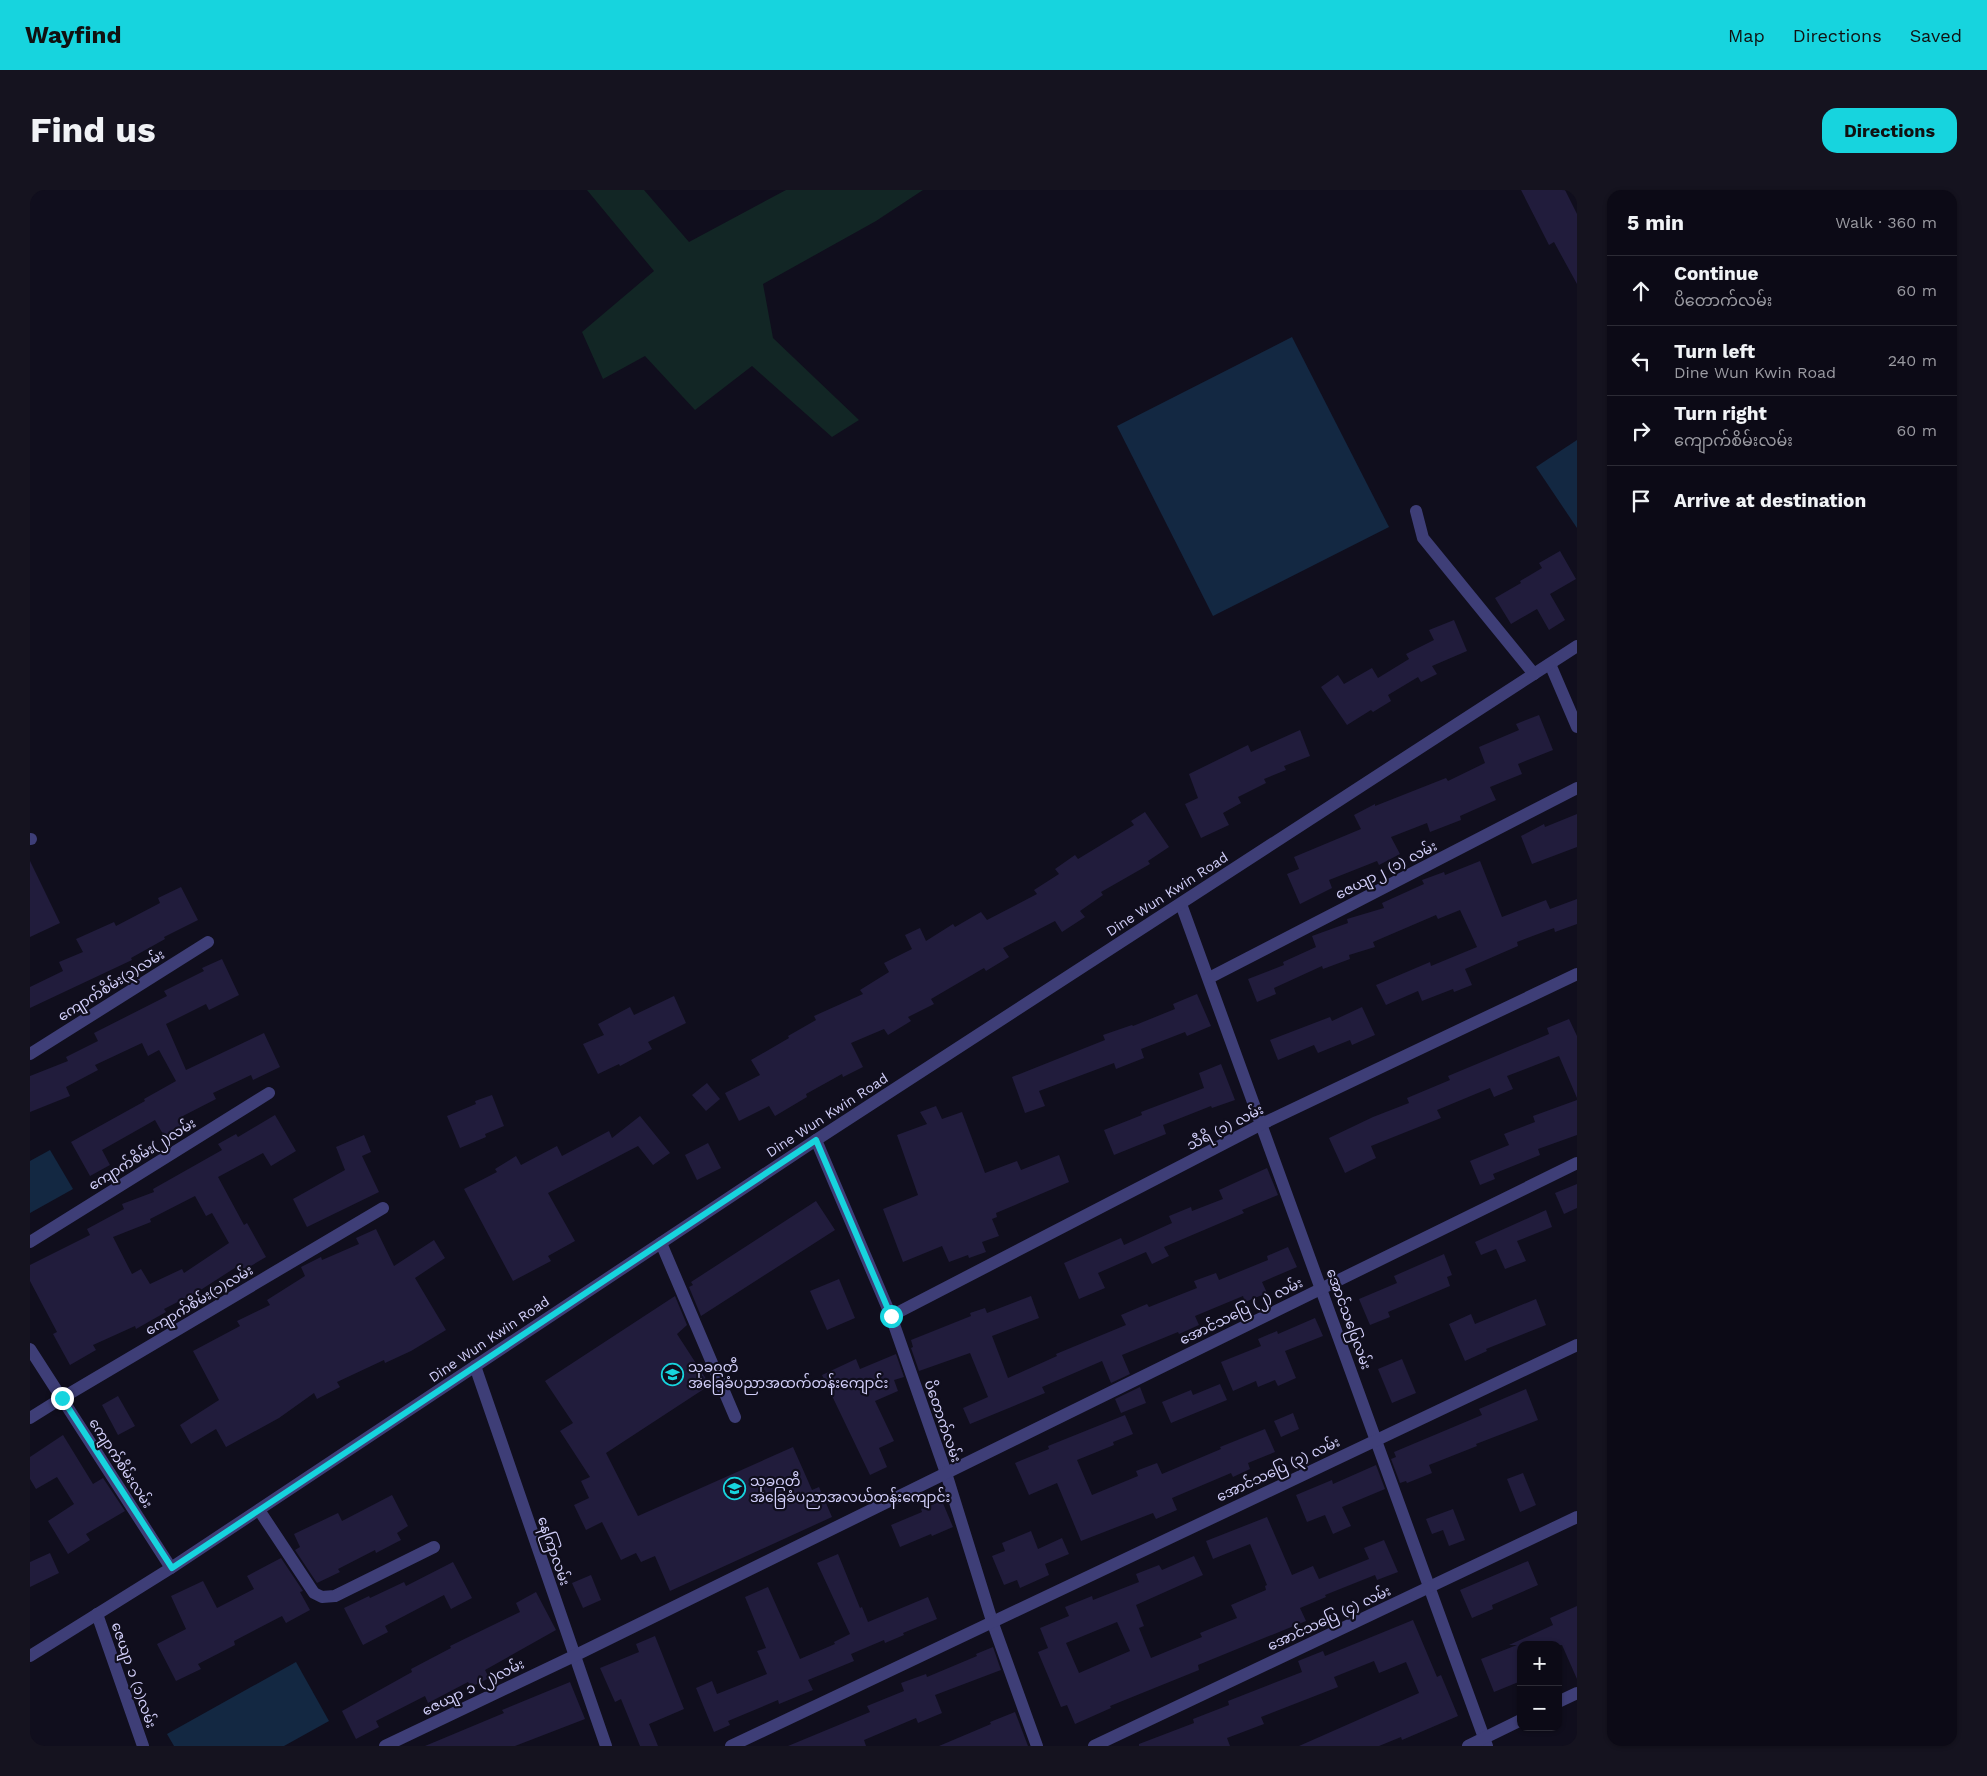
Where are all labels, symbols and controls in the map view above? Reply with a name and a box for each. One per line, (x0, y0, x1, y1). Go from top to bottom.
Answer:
text: Wayfind (25, 21, 121, 49)
text: Map (1728, 25, 1765, 46)
text: Directions (1793, 25, 1882, 46)
text: Saved (1910, 25, 1962, 46)
button: Directions (1822, 108, 1957, 153)
text: Find us (30, 109, 156, 151)
text: 5 min (1627, 210, 1684, 235)
text: Walk · 360 m (1835, 213, 1937, 232)
text: Continue (1674, 262, 1758, 285)
icon: ahead (1627, 277, 1655, 305)
text: 60 m (1897, 281, 1937, 300)
text: ပိတောက်လမ်း (1674, 291, 1772, 310)
text: Turn left (1674, 340, 1755, 363)
icon: left (1627, 347, 1655, 375)
text: 240 m (1888, 351, 1937, 370)
text: Dine Wun Kwin Road (1674, 363, 1836, 382)
text: Turn right (1674, 402, 1767, 425)
icon: right (1627, 417, 1655, 445)
text: 60 m (1897, 421, 1937, 440)
text: ကျောက်စိမ်းလမ်း (1674, 431, 1793, 450)
icon: arrive (1627, 487, 1655, 515)
text: Arrive at destination (1674, 489, 1866, 512)
street label: ဇေယျာ၂ (၁) လမ်း (1332, 836, 1441, 906)
street label: Dine Wun Kwin Road (1103, 849, 1231, 939)
street label: ကျောက်စိမ်း(၃)လမ်း (54, 944, 169, 1028)
street label: Dine Wun Kwin Road (763, 1070, 891, 1160)
street label: သီရိ (၁) လမ်း (1183, 1099, 1268, 1157)
street label: ကျောက်စိမ်း(၂)လမ်း (84, 1113, 201, 1197)
street label: ကျောက်စိမ်း(၁)လမ်း (141, 1260, 258, 1342)
street label: အောင်သပြေလမ်း (1320, 1266, 1377, 1373)
street label: အောင်သပြေ (၂) လမ်း (1176, 1272, 1307, 1351)
street label: Dine Wun Kwin Road (426, 1293, 552, 1385)
route start (880, 1305, 903, 1328)
place label: သုခဝတီ အခြေခံပညာအထက်တန်းကျောင်း (688, 1357, 888, 1395)
school or university icon: သုခဝတီ အခြေခံပညာအထက်တန်းကျောင်း (660, 1363, 684, 1387)
street label: ပိတောက်လမ်း (921, 1377, 966, 1464)
route end (51, 1387, 74, 1410)
street label: ကျောက်စိမ်းလမ်း (83, 1414, 158, 1513)
street label: အောင်သပြေ (၃) လမ်း (1213, 1432, 1344, 1508)
place label: သုခဝတီ အခြေခံပညာအလယ်တန်းကျောင်း (750, 1471, 950, 1509)
school or university icon: သုခဝတီ အခြေခံပညာအလယ်တန်းကျောင်း (722, 1477, 746, 1501)
street label: နေကြာလမ်း (531, 1514, 575, 1589)
street label: အောင်သပြေ (၄) လမ်း (1264, 1581, 1395, 1657)
street label: ဇေယျာ ၁ (၁)လမ်း (105, 1619, 161, 1731)
map controls (1517, 1641, 1562, 1731)
button: + (1517, 1641, 1562, 1686)
street label: ဇေယျာ ၁ (၂)လမ်း (418, 1654, 528, 1722)
button: − (1517, 1686, 1562, 1731)

